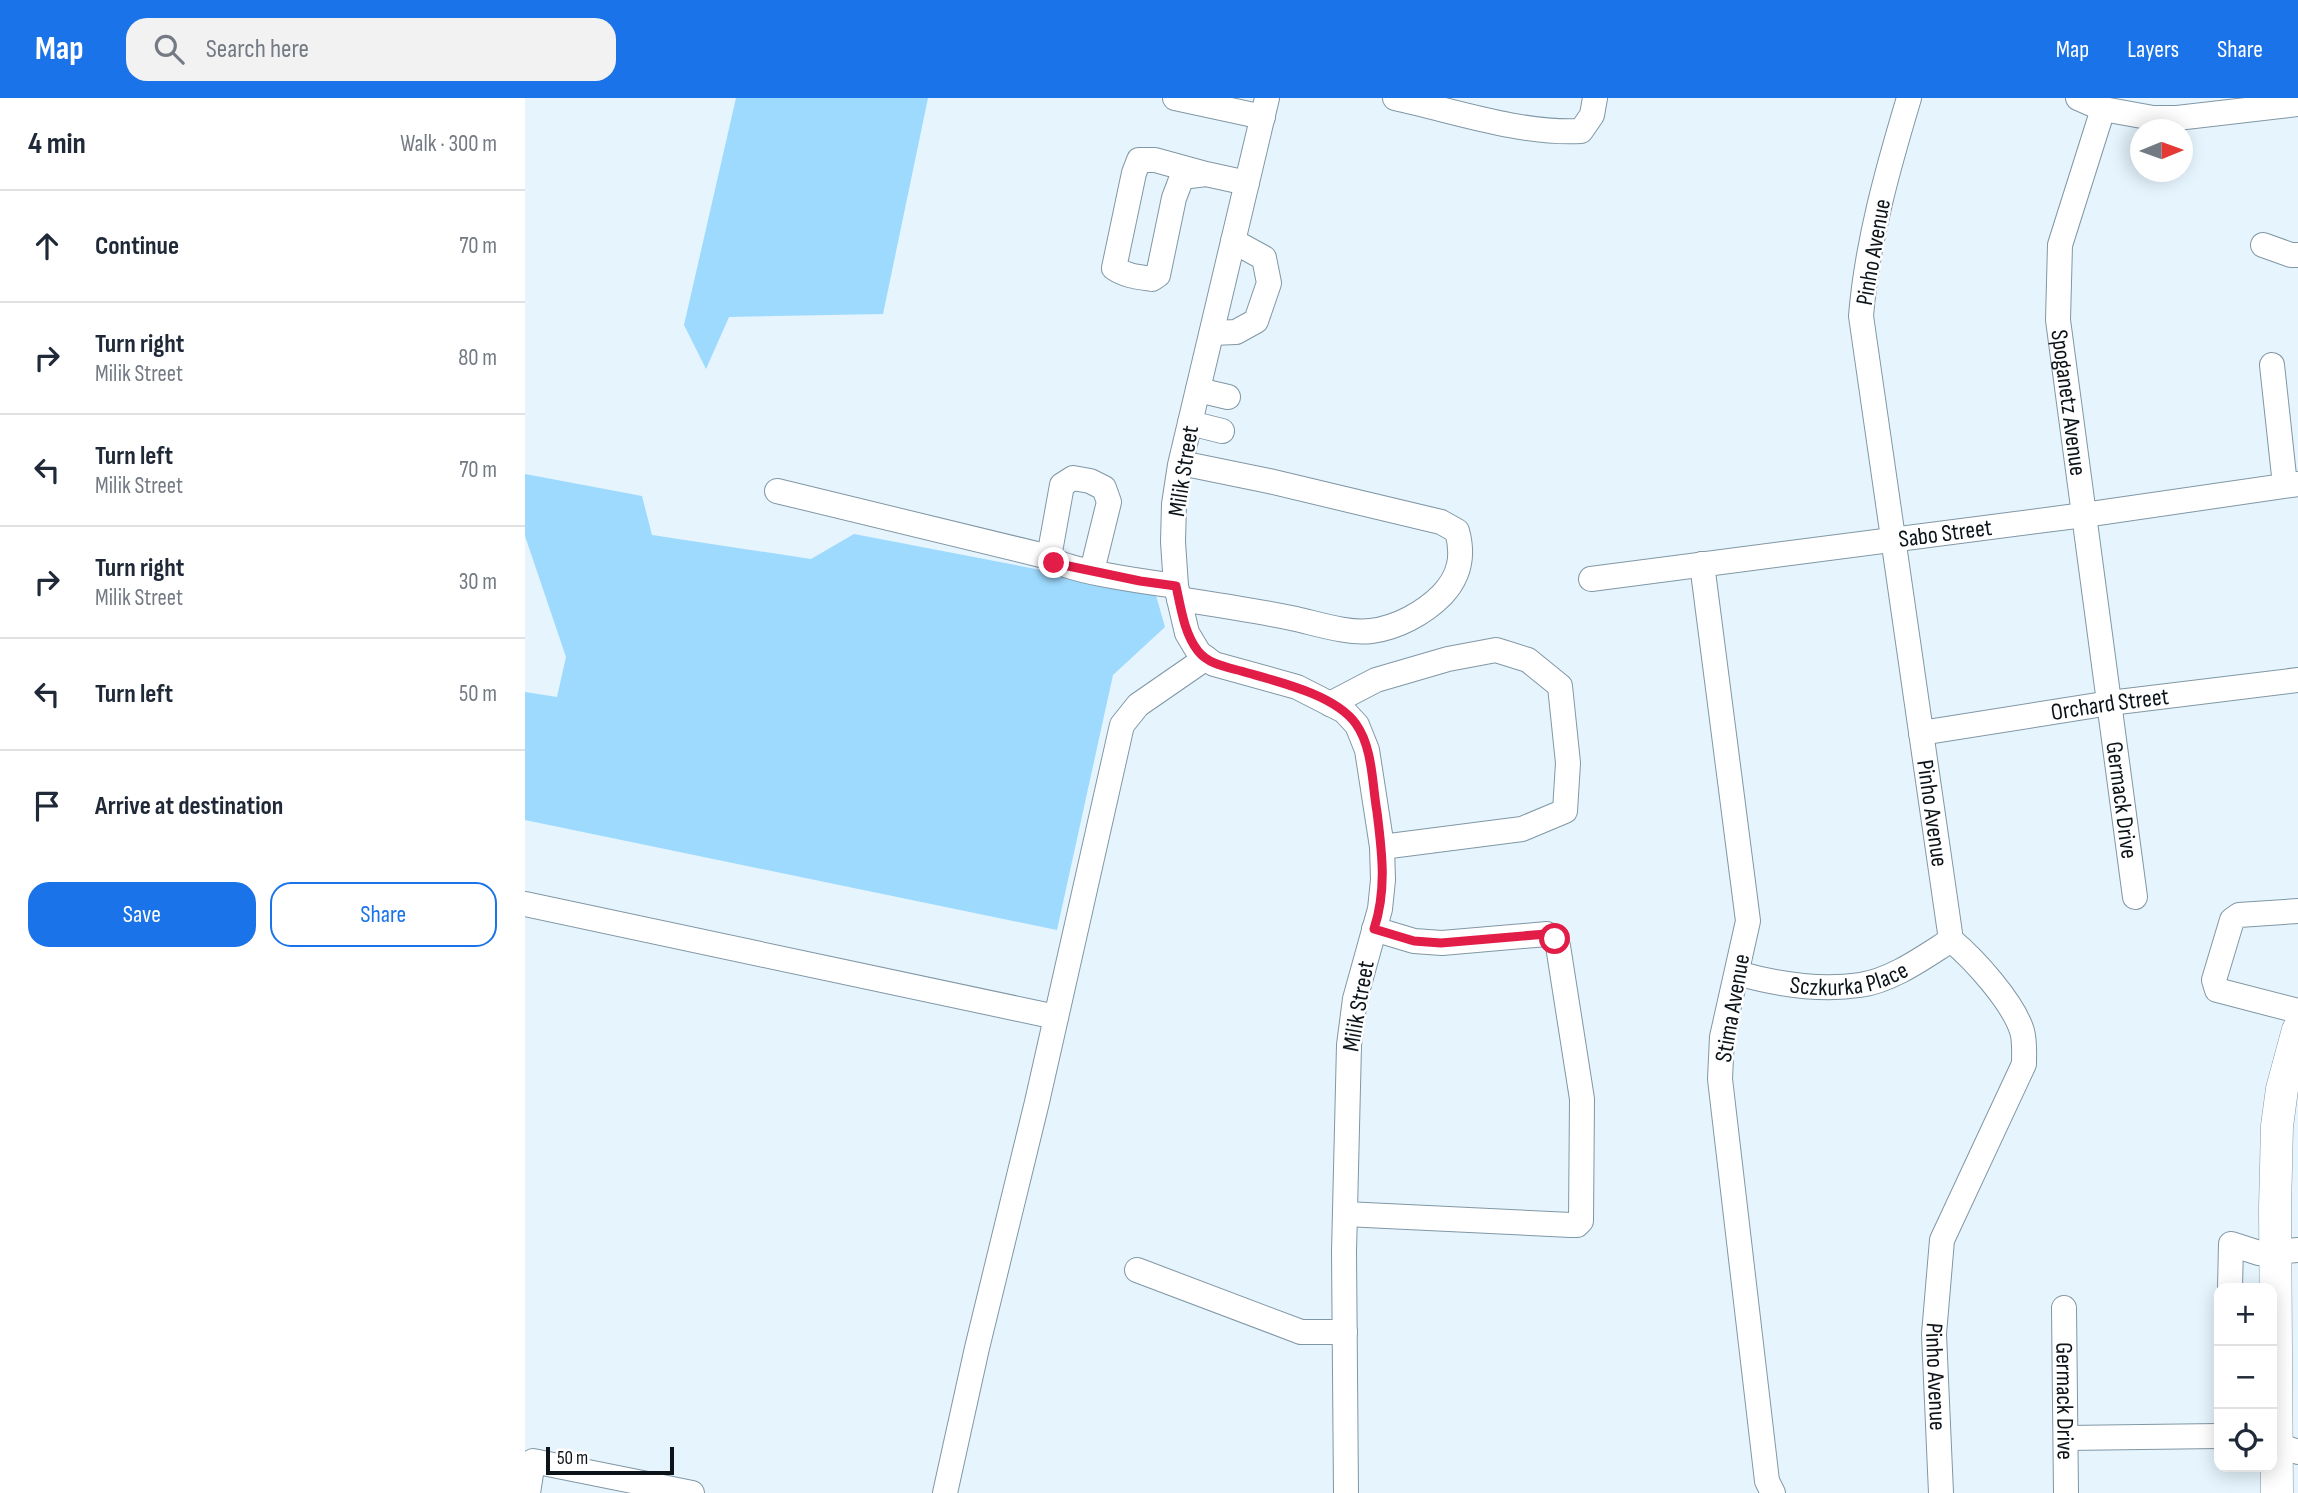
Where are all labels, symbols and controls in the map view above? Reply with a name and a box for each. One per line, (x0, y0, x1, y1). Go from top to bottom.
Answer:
search box (126, 18, 616, 81)
text: Map (35, 29, 84, 69)
icon: search (150, 30, 188, 68)
text: Search here (206, 34, 309, 65)
text: Map (2056, 35, 2089, 64)
text: Layers (2127, 35, 2179, 64)
text: Share (2217, 35, 2263, 64)
north arrow (2130, 119, 2193, 182)
text: 4 min (28, 126, 86, 162)
text: Walk · 300 m (400, 130, 497, 158)
street label: Pinho Avenue (1850, 197, 1897, 308)
icon: ahead (28, 227, 66, 265)
text: Continue (95, 231, 179, 262)
text: 70 m (459, 232, 497, 260)
street label: Spoganetz Avenue (2044, 328, 2093, 478)
text: Turn right (95, 329, 184, 360)
icon: right (28, 339, 66, 377)
text: 80 m (458, 344, 497, 372)
text: Milik Street (95, 360, 183, 388)
street label: Milik Street (1162, 423, 1205, 519)
text: Turn left (95, 441, 173, 472)
icon: left (28, 451, 66, 489)
text: 70 m (459, 456, 497, 484)
text: Milik Street (95, 472, 183, 500)
street label: Sabo Street (1897, 513, 1994, 554)
route end (1038, 547, 1069, 578)
text: Turn right (95, 553, 184, 584)
icon: right (28, 563, 66, 601)
text: 30 m (459, 568, 497, 596)
text: Milik Street (95, 584, 183, 612)
icon: left (28, 675, 66, 713)
text: Turn left (95, 679, 173, 710)
text: 50 m (459, 680, 497, 708)
street label: Orchard Street (2049, 682, 2170, 727)
street label: Germack Drive (2099, 740, 2144, 860)
street label: Pinho Avenue (1910, 758, 1954, 869)
icon: arrive (28, 787, 66, 825)
text: Arrive at destination (95, 791, 283, 822)
button: Save (28, 882, 256, 947)
button: Share (270, 882, 497, 947)
route start (1539, 923, 1570, 954)
street label: Stima Avenue (1709, 952, 1756, 1064)
street label: Sczkurka Place (1788, 956, 1913, 1002)
street label: Milik Street (1336, 958, 1381, 1054)
map controls (2214, 1283, 2277, 1472)
button: + (2214, 1283, 2277, 1346)
street label: Pinho Avenue (1919, 1322, 1952, 1431)
street label: Germack Drive (2049, 1342, 2080, 1460)
button: − (2214, 1346, 2277, 1409)
button: locate (2214, 1409, 2277, 1472)
scale bar (546, 1444, 674, 1476)
text: 50 m (557, 1447, 588, 1470)

